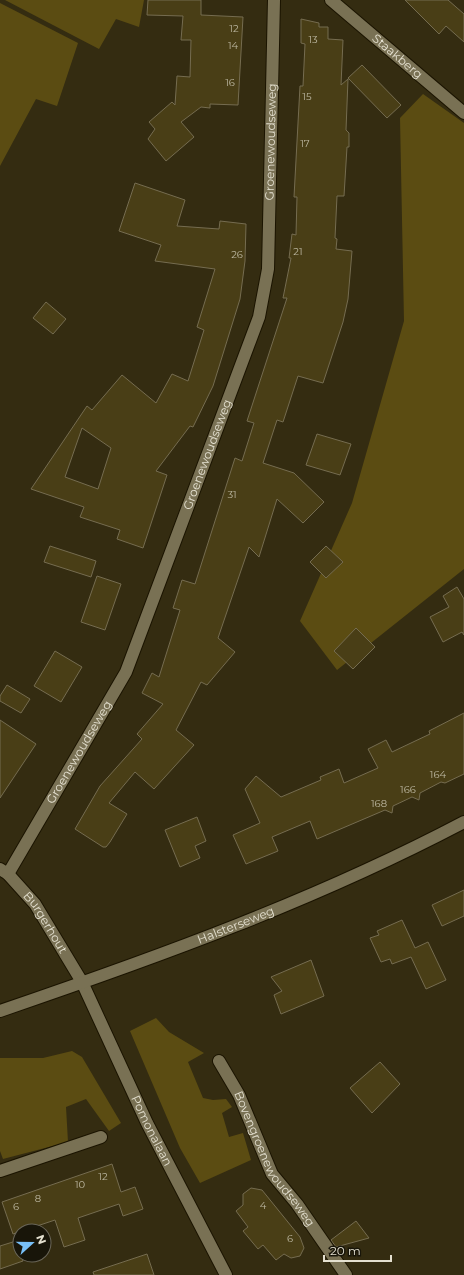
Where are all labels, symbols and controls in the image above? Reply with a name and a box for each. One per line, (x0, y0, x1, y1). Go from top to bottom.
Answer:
house number: 12 (229, 22, 239, 35)
street label: Staakberg (369, 30, 426, 82)
house number: 13 (308, 33, 318, 46)
house number: 14 (228, 39, 238, 52)
house number: 16 (225, 76, 235, 89)
street label: Groenewoudseweg (262, 83, 279, 201)
house number: 15 (302, 90, 312, 103)
house number: 17 (300, 137, 310, 150)
house number: 21 (293, 245, 303, 258)
house number: 26 (231, 248, 243, 261)
street label: Groenewoudseweg (179, 397, 234, 512)
house number: 31 (227, 488, 237, 501)
street label: Groenewoudseweg (43, 698, 115, 806)
house number: 164 (430, 768, 447, 781)
house number: 166 (400, 783, 416, 796)
house number: 168 (371, 797, 387, 810)
street label: Burgerhout (20, 888, 71, 956)
street label: Halsterseweg (195, 903, 276, 947)
street label: Bovengroenewoudseweg (231, 1089, 318, 1229)
street label: Pomonalaan (128, 1093, 176, 1168)
house number: 12 (98, 1170, 108, 1183)
house number: 10 (75, 1178, 85, 1191)
house number: 8 (35, 1192, 41, 1205)
house number: 4 (260, 1199, 267, 1212)
house number: 6 (13, 1200, 19, 1213)
north arrow (12, 1223, 52, 1263)
house number: 6 (287, 1232, 293, 1245)
text: N (33, 1233, 49, 1246)
scale bar (324, 1237, 391, 1263)
text: 20 m (330, 1243, 361, 1258)

